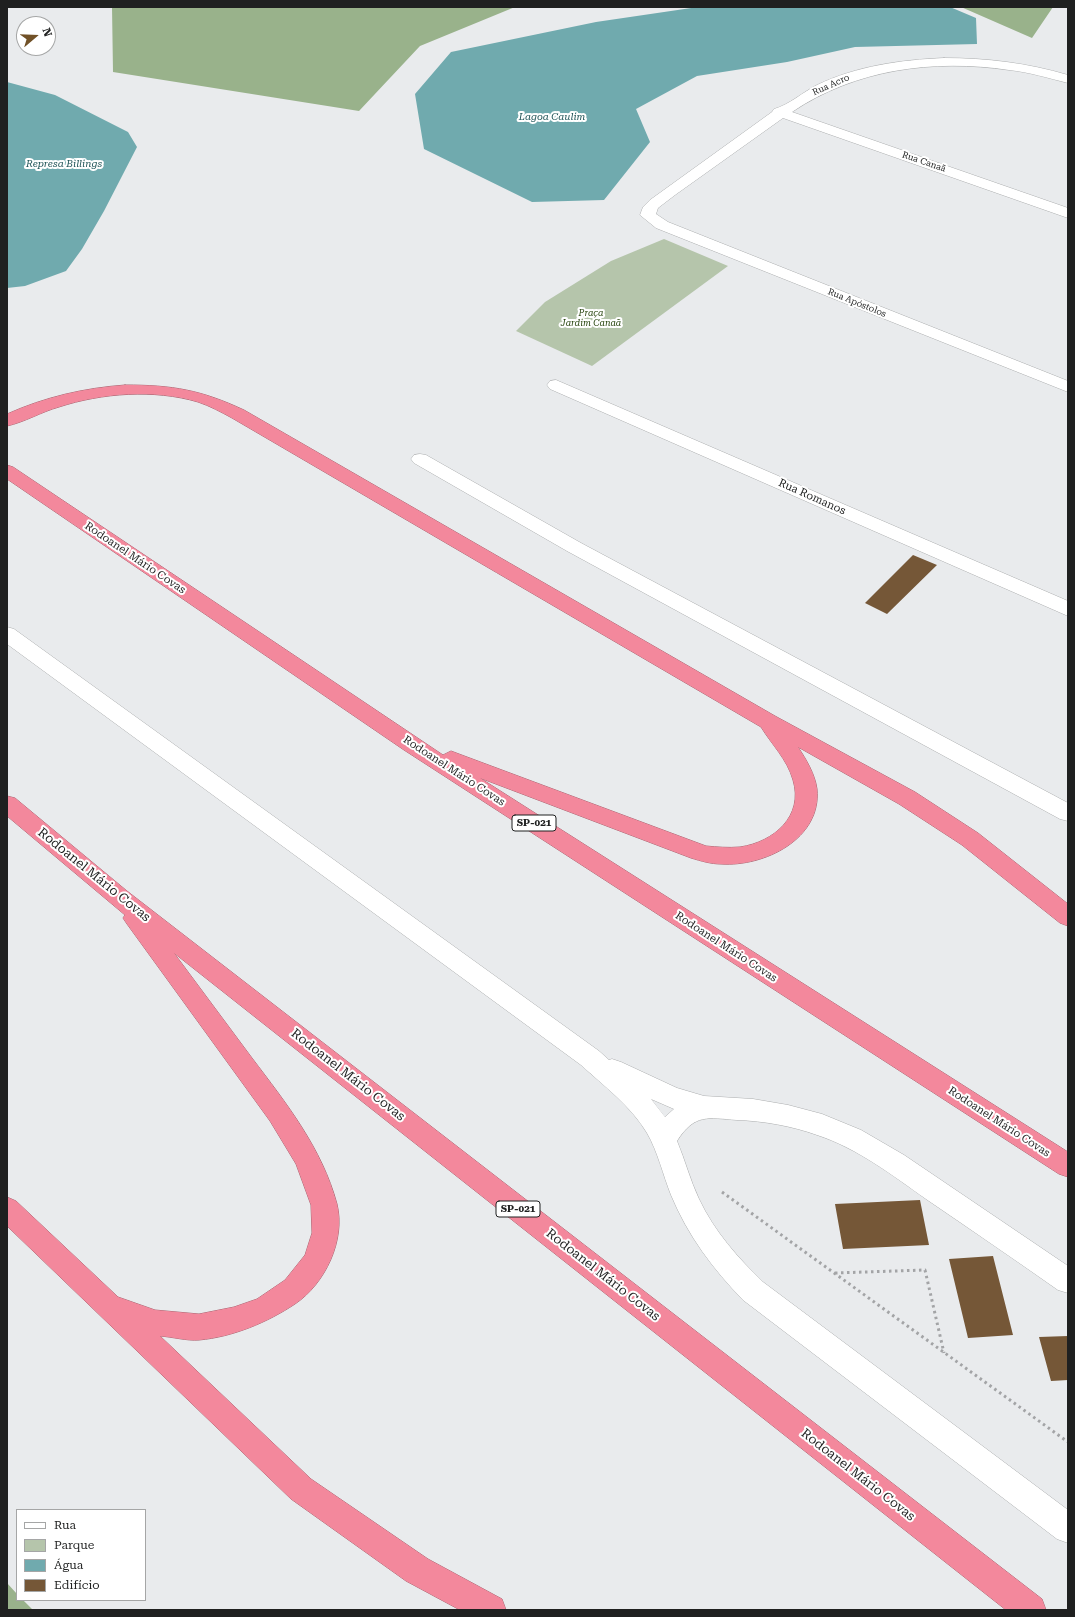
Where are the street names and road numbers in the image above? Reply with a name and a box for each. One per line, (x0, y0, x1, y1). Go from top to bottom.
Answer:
street label: Rua Acro (811, 72, 851, 98)
street label: Rua Canaã (901, 149, 947, 175)
street label: Rua Apóstolos (826, 286, 888, 320)
street label: Rua Romanos (776, 476, 848, 518)
street label: Rodoanel Mário Covas (82, 519, 188, 597)
street label: Rodoanel Mário Covas (401, 733, 507, 809)
road number: SP-021 (512, 815, 556, 831)
street label: Rodoanel Mário Covas (35, 825, 153, 925)
street label: Rodoanel Mário Covas (673, 909, 779, 985)
street label: Rodoanel Mário Covas (288, 1026, 408, 1124)
street label: Rodoanel Mário Covas (946, 1084, 1052, 1160)
road number: SP-021 (496, 1201, 540, 1217)
street label: Rodoanel Mário Covas (543, 1226, 663, 1324)
street label: Rodoanel Mário Covas (798, 1426, 918, 1524)

